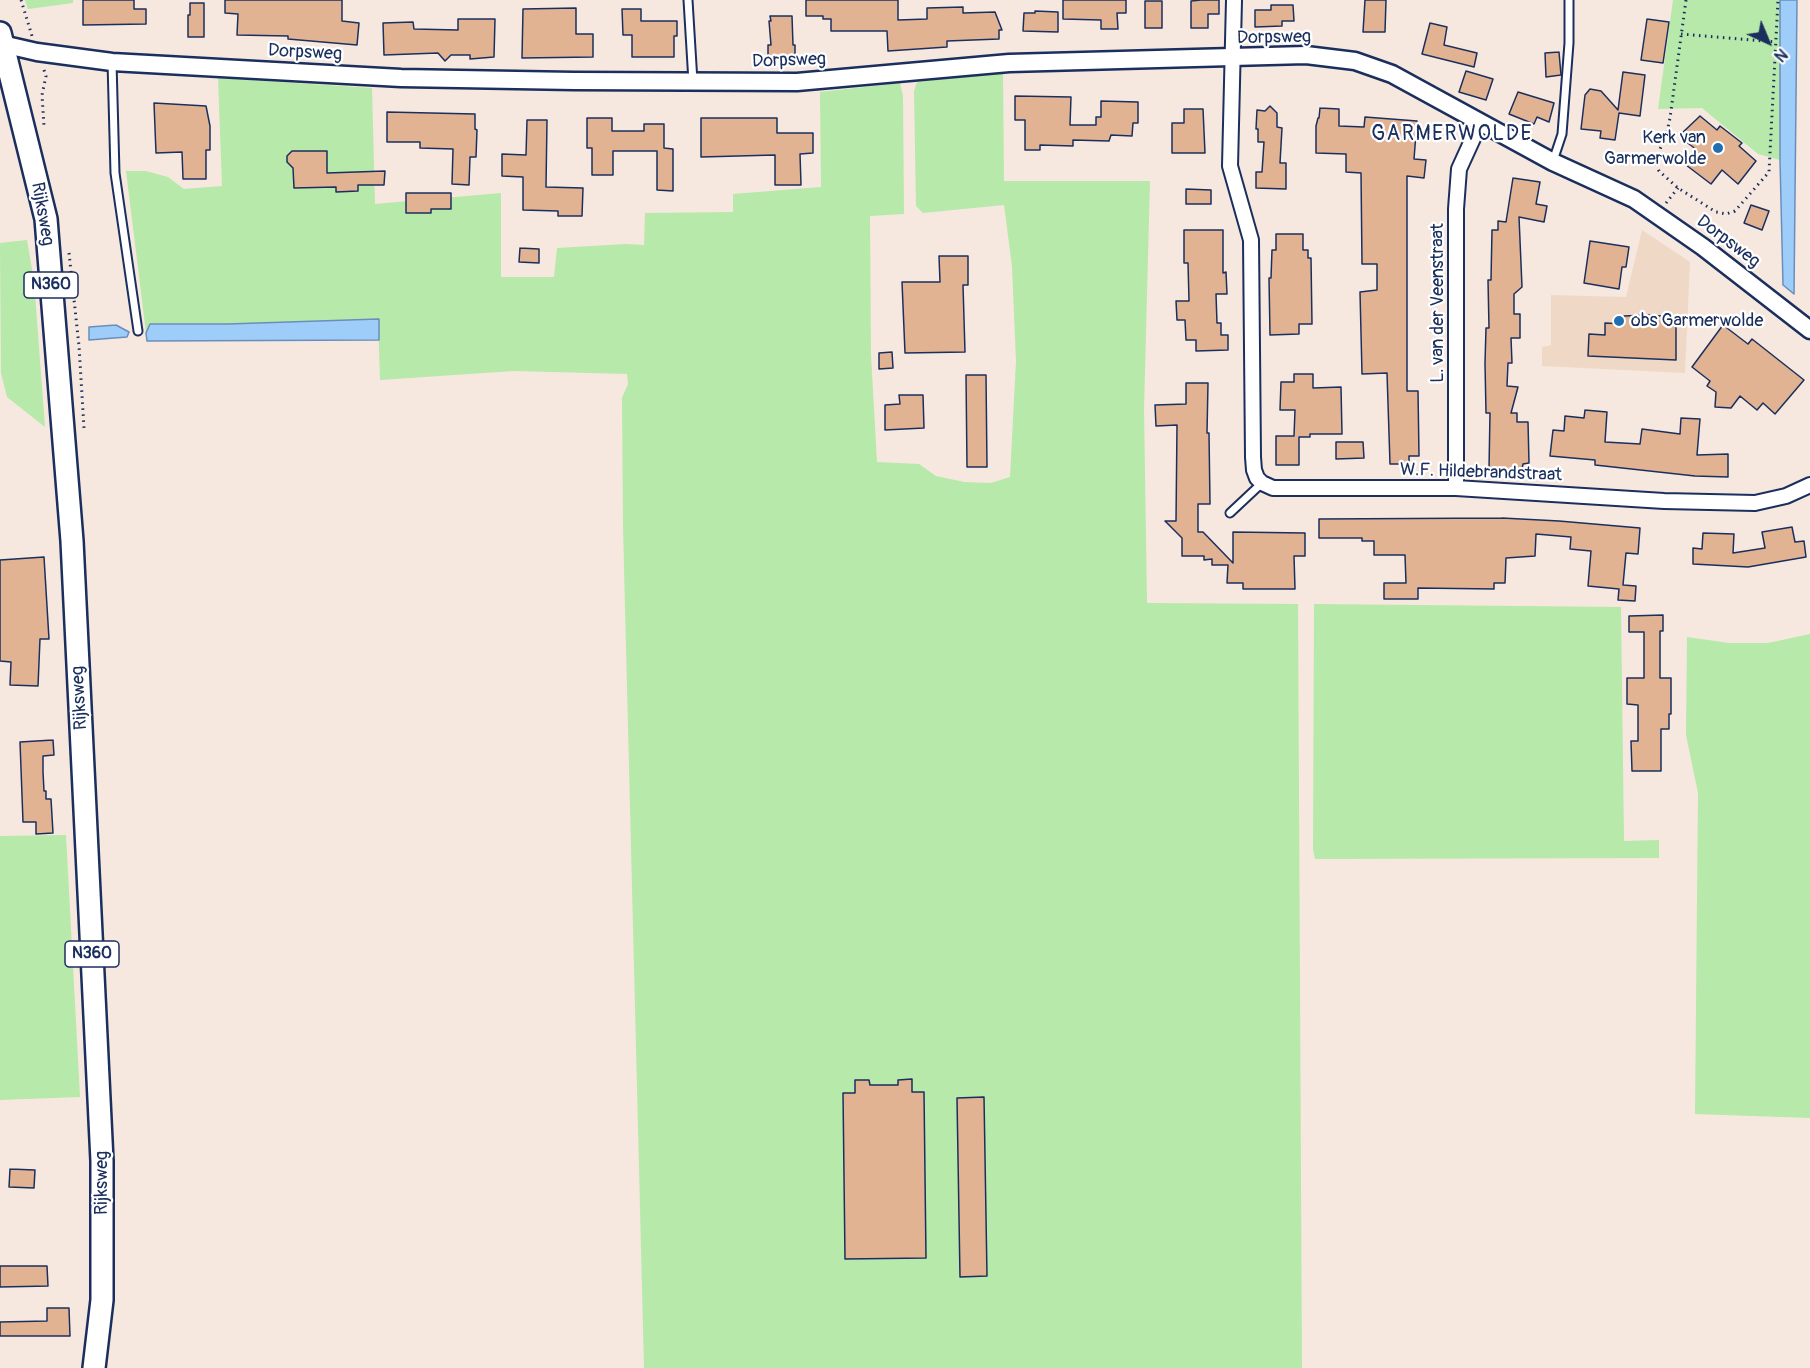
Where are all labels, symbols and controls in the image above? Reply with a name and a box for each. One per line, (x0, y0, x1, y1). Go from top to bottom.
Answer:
north arrow (1738, 12, 1798, 72)
street label: Dorpsweg (1237, 27, 1311, 49)
street label: Dorpsweg (267, 40, 343, 66)
text: N (1770, 44, 1791, 66)
street label: Dorpsweg (752, 49, 826, 73)
district label: GARMERWOLDE (1371, 122, 1533, 148)
place label: Kerk van Garmerwolde (1604, 127, 1706, 170)
marker: Kerk van Garmerwolde (1711, 141, 1725, 155)
street label: Rijksweg (26, 181, 58, 247)
street label: Dorpsweg (1692, 211, 1764, 273)
street label: L. van der Veenstraat (1427, 223, 1449, 383)
road number: N360 (24, 272, 78, 298)
place label: obs Garmerwolde (1631, 310, 1763, 332)
marker: obs Garmerwolde (1612, 314, 1626, 328)
street label: W.F. Hildebrandstraat (1400, 459, 1562, 487)
street label: Rijksweg (68, 665, 92, 731)
road number: N360 (65, 941, 119, 967)
street label: Rijksweg (91, 1151, 113, 1215)

